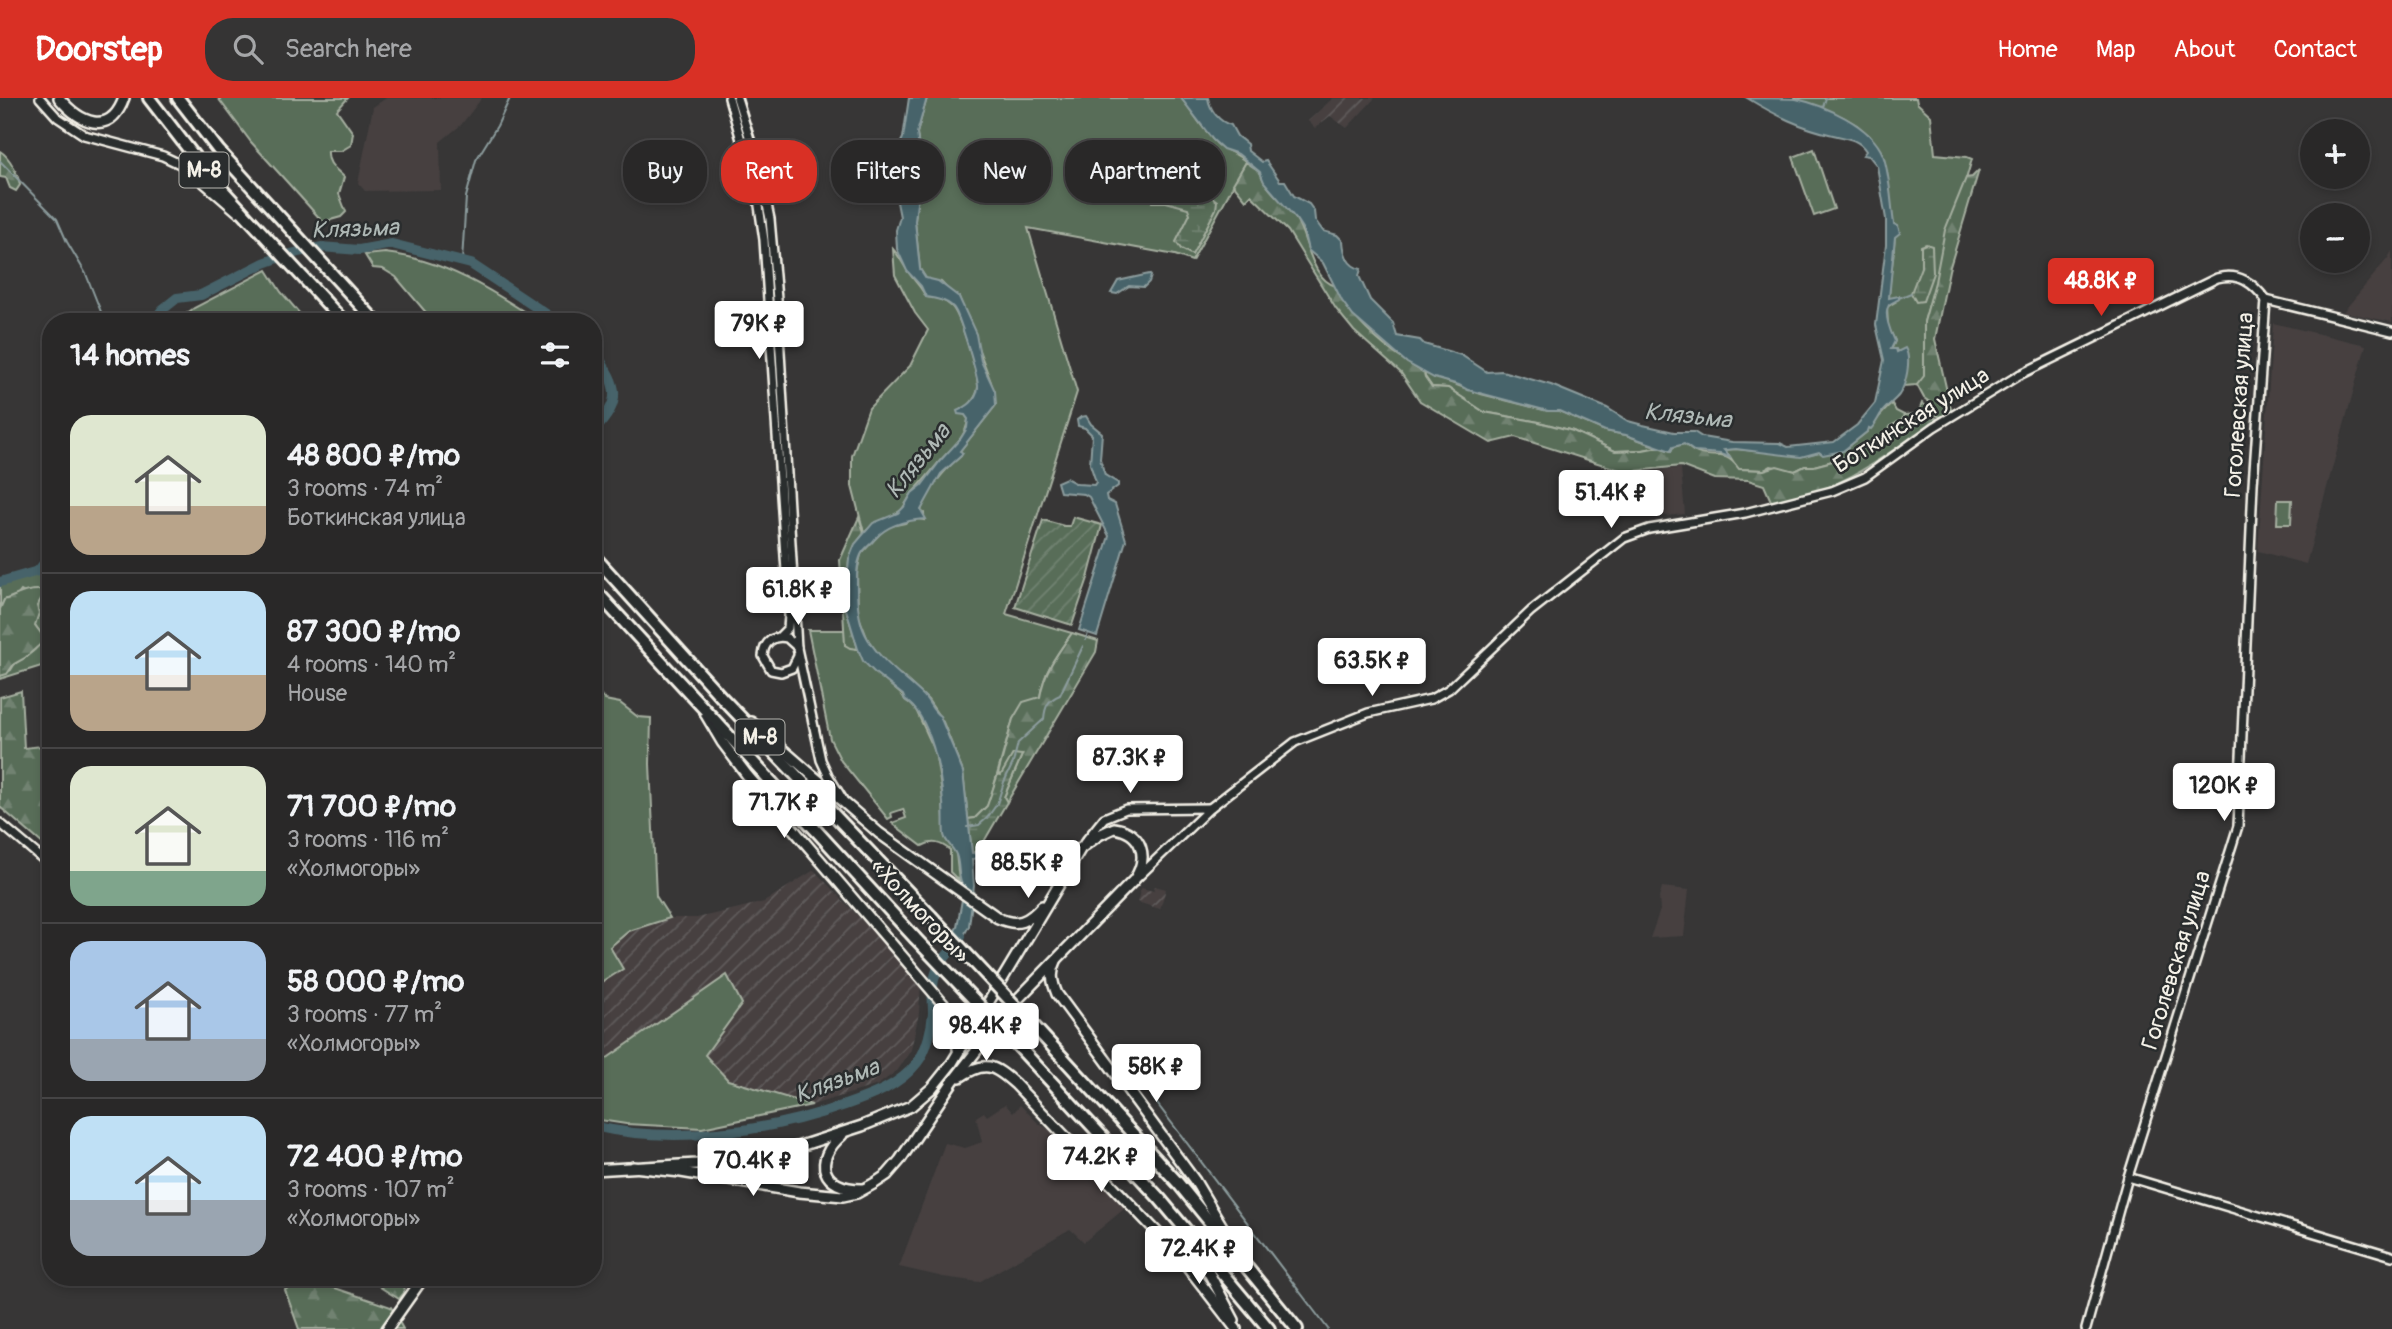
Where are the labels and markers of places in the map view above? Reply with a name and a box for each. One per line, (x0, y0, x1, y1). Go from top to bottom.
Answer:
pin: 48.8K ₽ (2036, 258, 2166, 318)
pin: 79K ₽ (710, 302, 808, 361)
pin: 51.4K ₽ (1546, 470, 1676, 530)
pin: 61.8K ₽ (733, 568, 863, 627)
pin: 63.5K ₽ (1307, 638, 1437, 698)
pin: 87.3K ₽ (1065, 736, 1195, 795)
pin: 120K ₽ (2167, 764, 2281, 823)
pin: 71.7K ₽ (719, 780, 849, 840)
pin: 88.5K ₽ (963, 840, 1093, 900)
pin: 98.4K ₽ (921, 1004, 1051, 1063)
pin: 58K ₽ (1107, 1044, 1205, 1104)
pin: 74.2K ₽ (1036, 1134, 1166, 1194)
pin: 70.4K ₽ (688, 1138, 818, 1198)
pin: 72.4K ₽ (1134, 1226, 1264, 1286)

